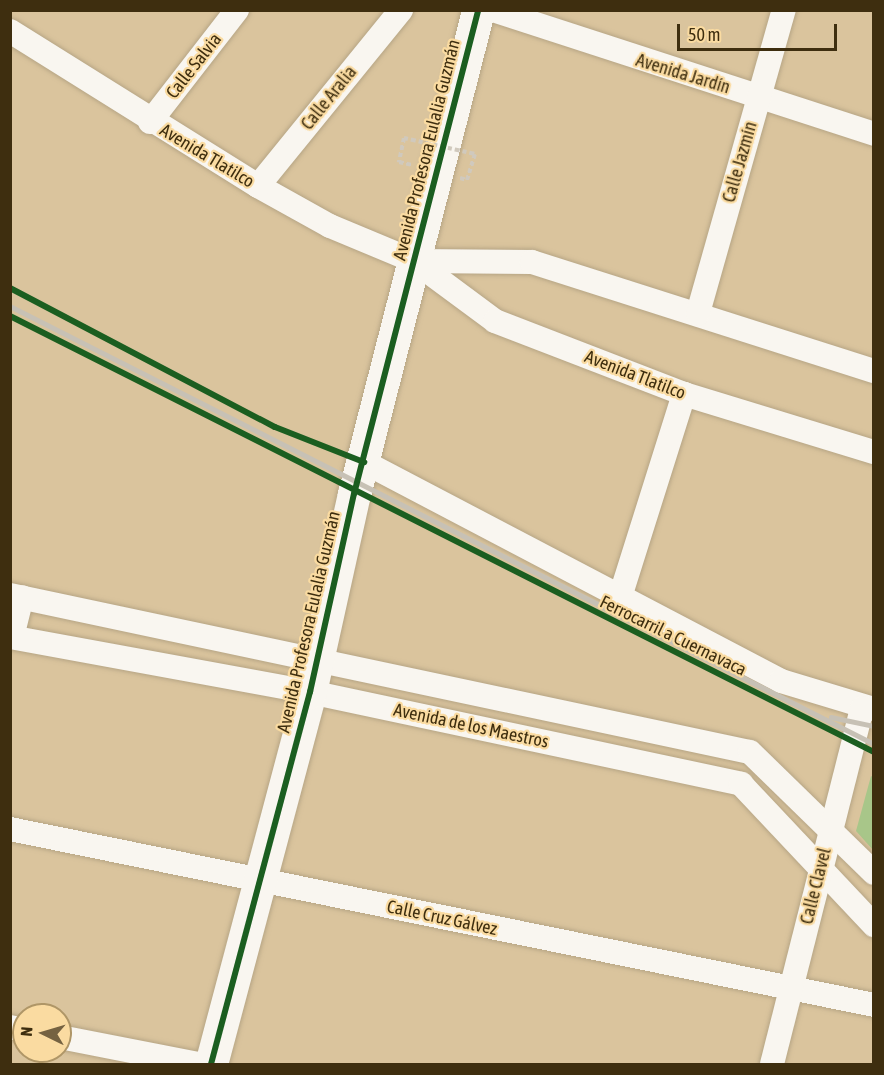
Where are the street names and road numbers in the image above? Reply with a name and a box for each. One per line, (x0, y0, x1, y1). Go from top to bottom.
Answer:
street label: Calle Salvia (162, 29, 226, 103)
street label: Avenida Profesora Eulalia Guzmán (389, 37, 465, 263)
street label: Avenida Jardín (633, 49, 733, 99)
street label: Calle Aralia (297, 62, 361, 134)
street label: Avenida Tlatilco (156, 119, 258, 193)
street label: Calle Jazmín (718, 119, 762, 205)
street label: Avenida Tlatilco (582, 346, 688, 404)
street label: Avenida Profesora Eulalia Guzmán (273, 509, 345, 735)
street label: Ferrocarril a Cuernavaca (596, 591, 750, 681)
street label: Avenida de los Maestros (392, 699, 550, 753)
street label: Calle Clavel (796, 846, 836, 926)
street label: Calle Cruz Gálvez (385, 896, 499, 940)

